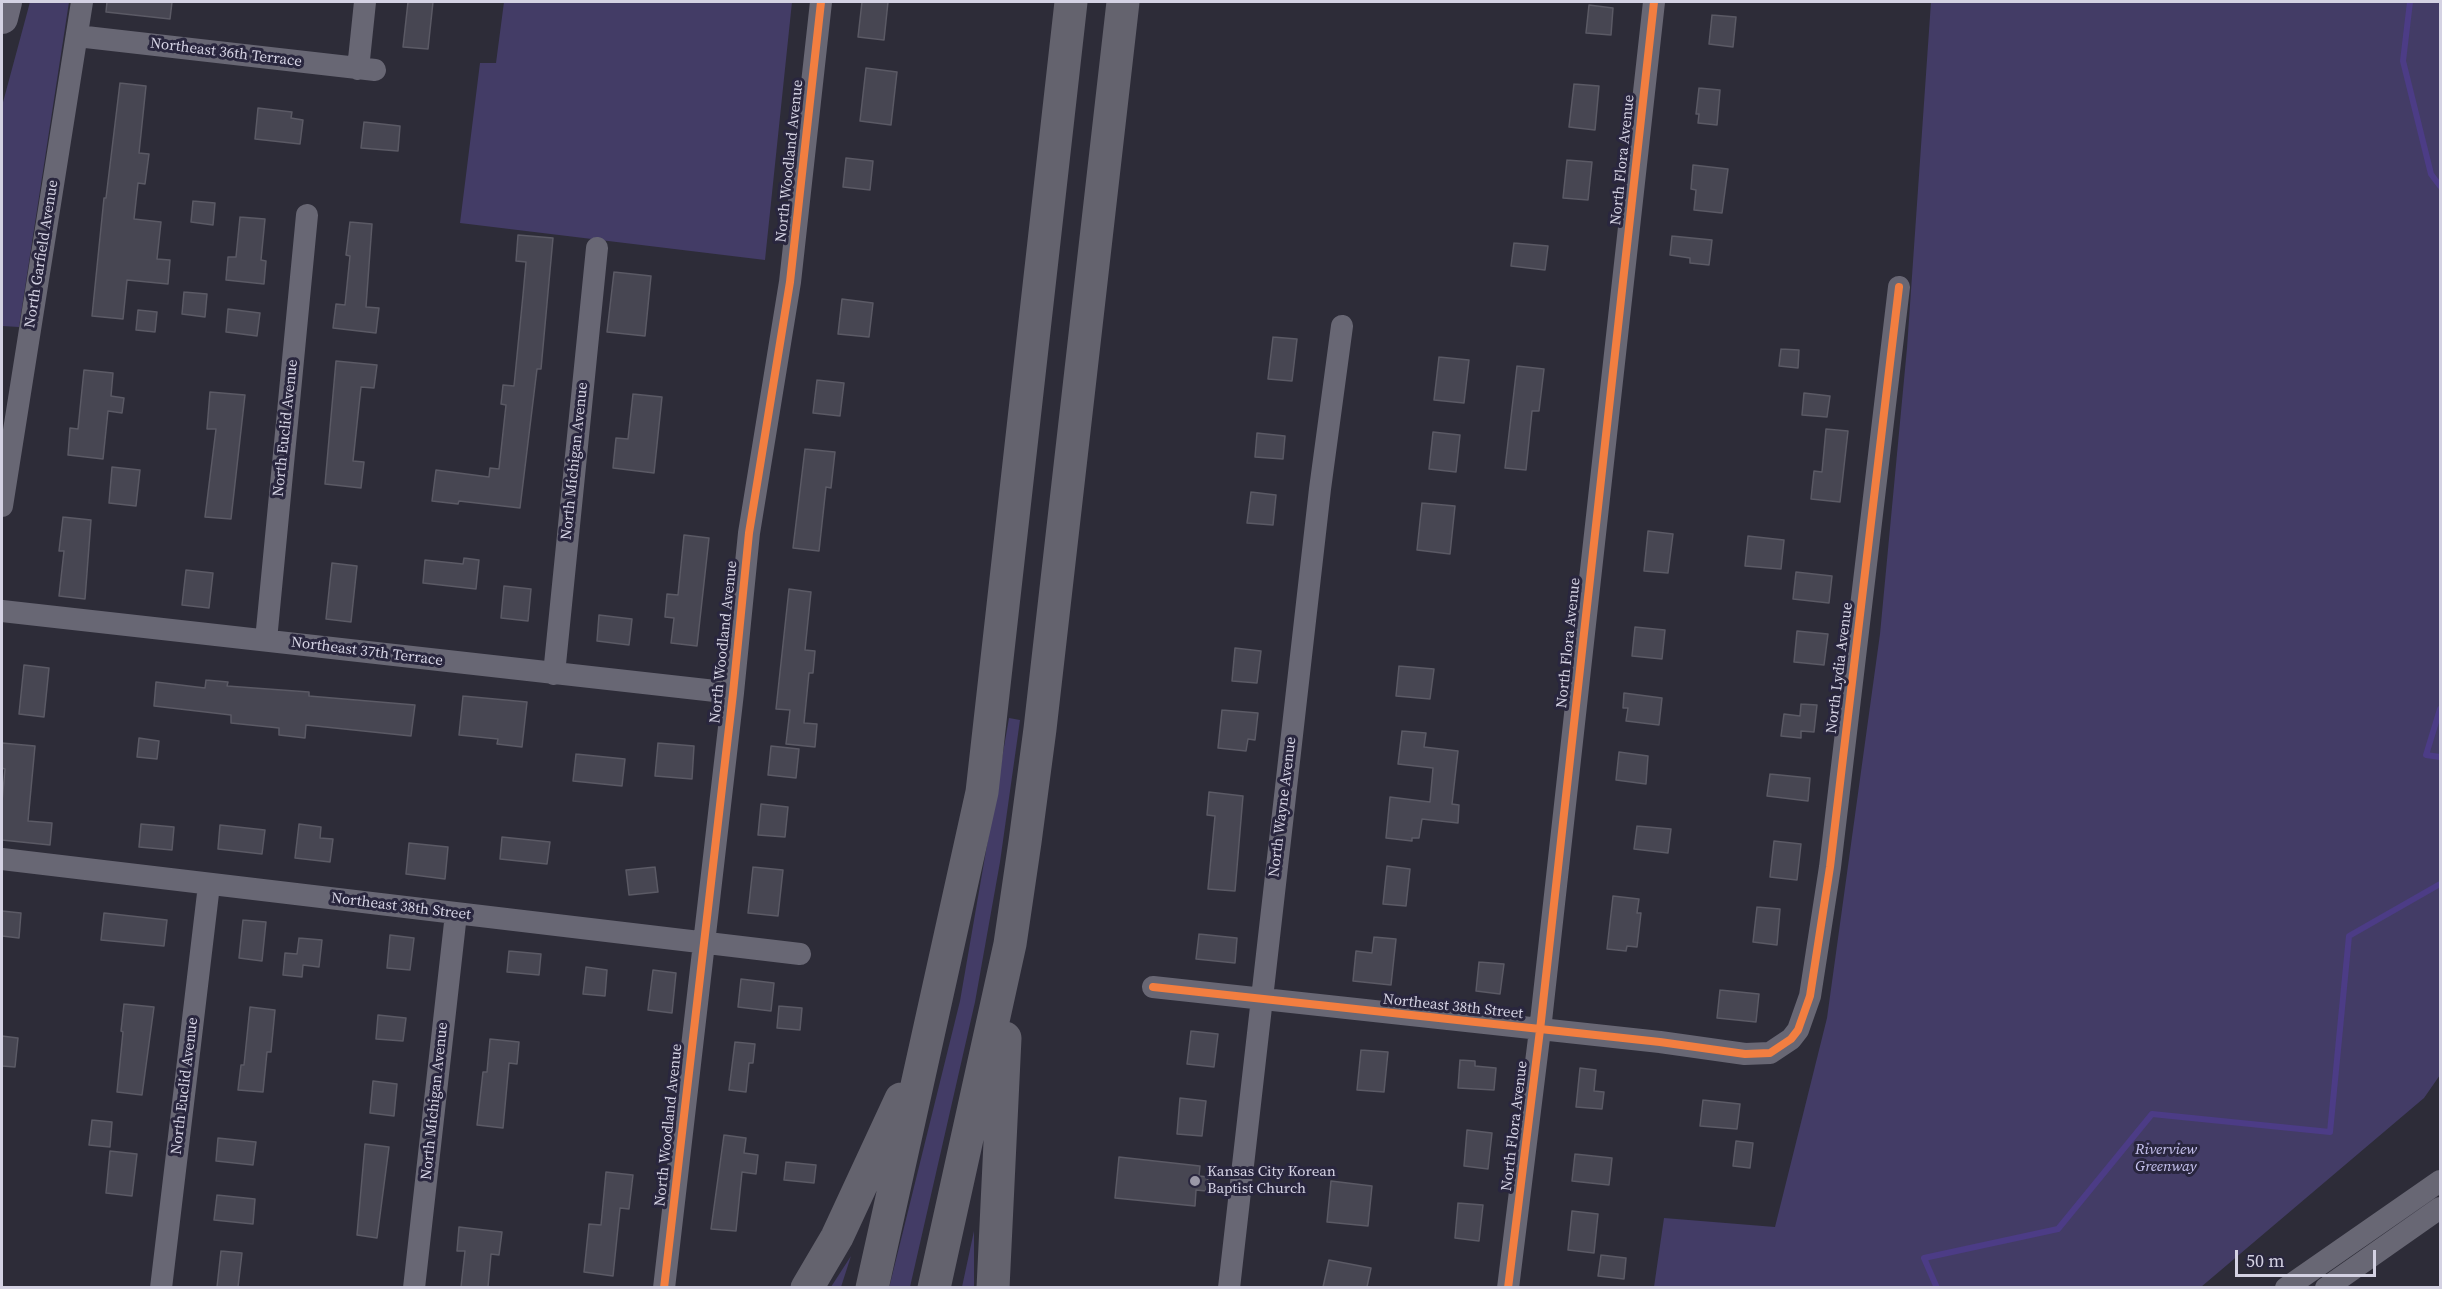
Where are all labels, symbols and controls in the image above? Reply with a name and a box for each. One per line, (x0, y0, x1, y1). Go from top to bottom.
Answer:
street label: Northeast 36th Terrace (149, 35, 303, 71)
street label: North Woodland Avenue (772, 79, 808, 243)
street label: North Flora Avenue (1607, 94, 1639, 226)
street label: North Garfield Avenue (21, 179, 63, 329)
street label: North Euclid Avenue (270, 358, 302, 498)
street label: North Michigan Avenue (558, 381, 592, 541)
street label: North Woodland Avenue (706, 560, 742, 724)
street label: North Flora Avenue (1553, 577, 1585, 709)
street label: North Lydia Avenue (1823, 601, 1857, 735)
street label: Northeast 37th Terrace (290, 634, 444, 670)
street label: North Wayne Avenue (1265, 736, 1301, 878)
street label: Northeast 38th Street (330, 889, 472, 925)
street label: Northeast 38th Street (1382, 991, 1524, 1023)
street label: North Euclid Avenue (168, 1016, 202, 1156)
street label: North Michigan Avenue (418, 1021, 452, 1181)
street label: North Woodland Avenue (651, 1043, 687, 1207)
street label: North Flora Avenue (1498, 1060, 1532, 1192)
park label: Riverview Greenway (2135, 1141, 2197, 1176)
place label: Kansas City Korean Baptist Church (1207, 1163, 1336, 1198)
marker: Kansas City Korean Baptist Church (1188, 1174, 1202, 1188)
scale bar (2238, 1238, 2379, 1276)
text: 50 m (2246, 1248, 2284, 1273)

